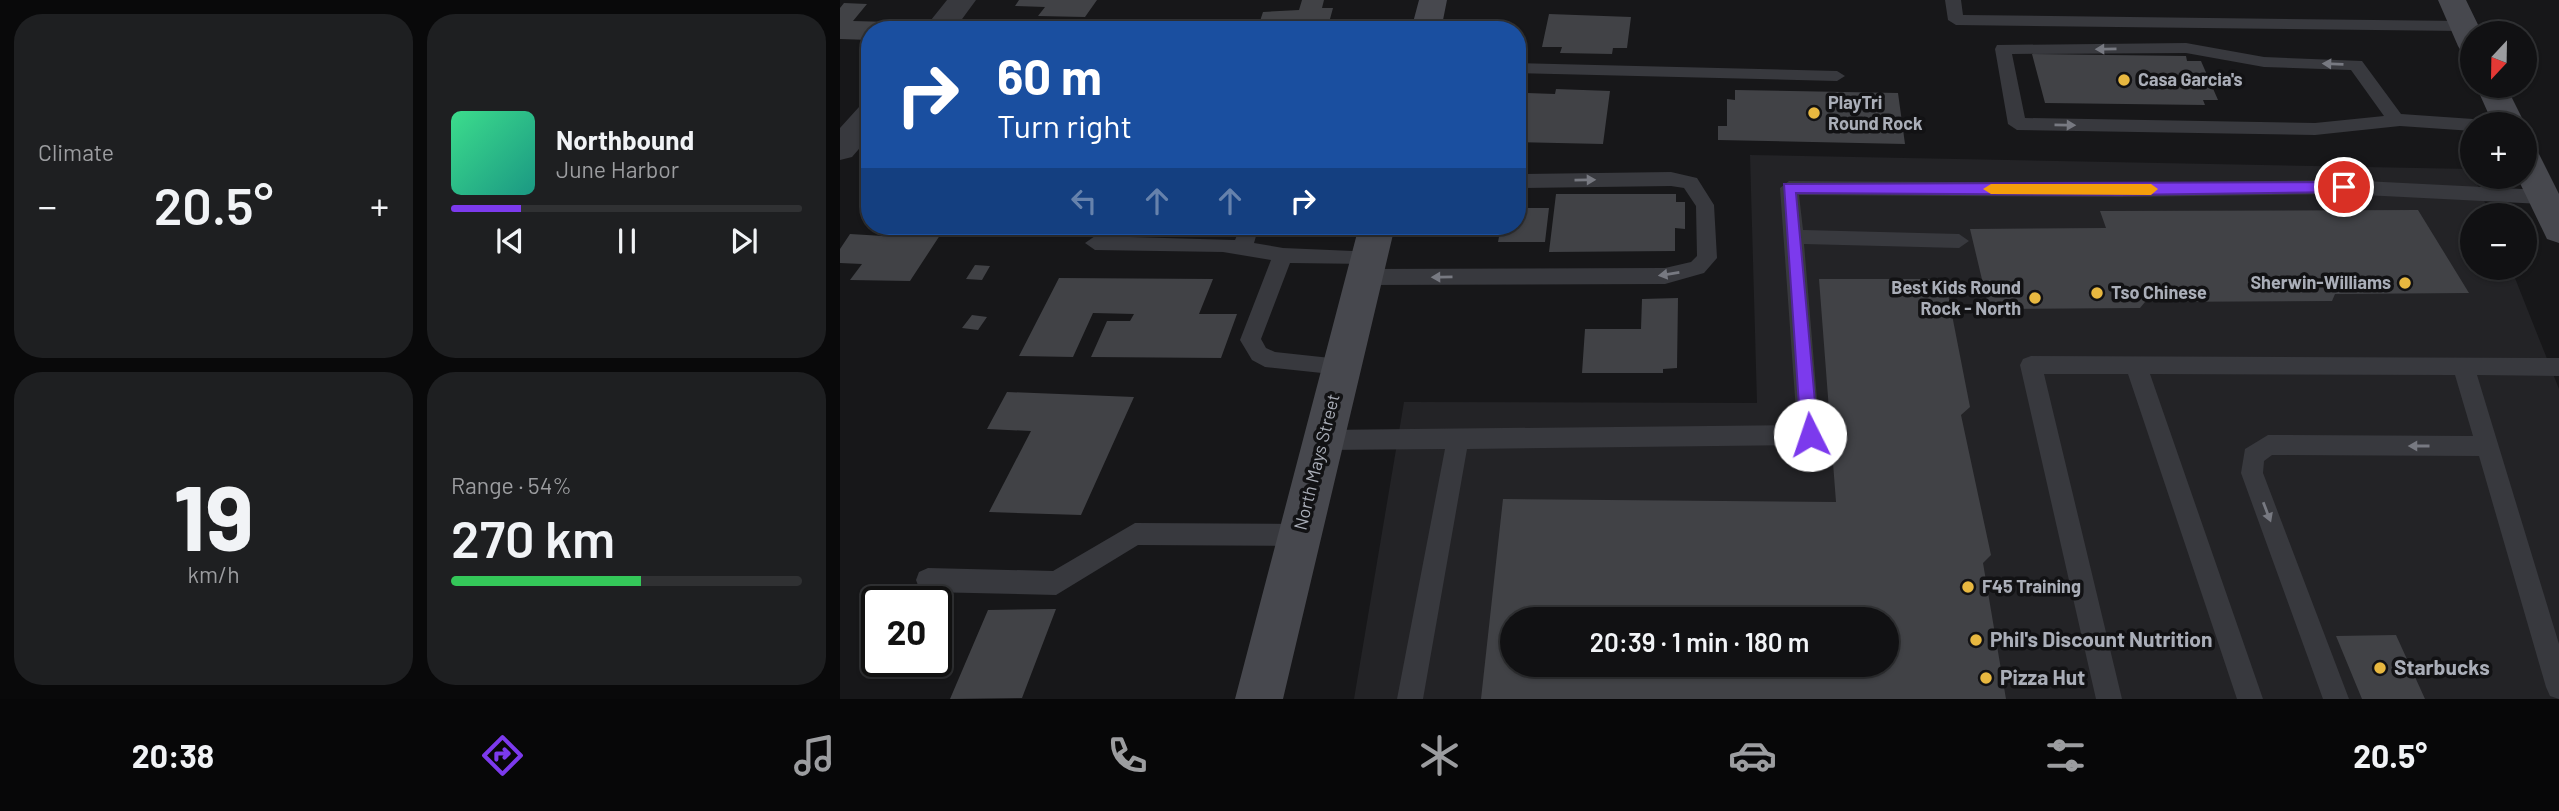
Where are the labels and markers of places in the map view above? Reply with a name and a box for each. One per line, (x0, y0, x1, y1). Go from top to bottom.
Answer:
place label: Casa Garcia's (2138, 68, 2243, 90)
marker: Casa Garcia's (2116, 72, 2132, 88)
place label: PlayTri Round Rock (1828, 91, 1923, 134)
marker: PlayTri Round Rock (1806, 105, 1822, 121)
pin (2314, 157, 2374, 217)
place label: Sherwin-Williams (2250, 271, 2391, 293)
marker: Sherwin-Williams (2397, 275, 2413, 291)
place label: Best Kids Round Rock - North (1891, 276, 2021, 319)
place label: Tso Chinese (2111, 281, 2207, 303)
marker: Tso Chinese (2089, 285, 2105, 301)
marker: Best Kids Round Rock - North (2027, 290, 2043, 306)
place label: F45 Training (1982, 575, 2081, 597)
marker: F45 Training (1960, 579, 1976, 595)
place label: Phil's Discount Nutrition (1990, 626, 2212, 651)
marker: Phil's Discount Nutrition (1968, 632, 1984, 648)
place label: Starbucks (2394, 654, 2490, 679)
marker: Starbucks (2372, 660, 2388, 676)
place label: Pizza Hut (2000, 664, 2085, 689)
marker: Pizza Hut (1978, 670, 1994, 686)

